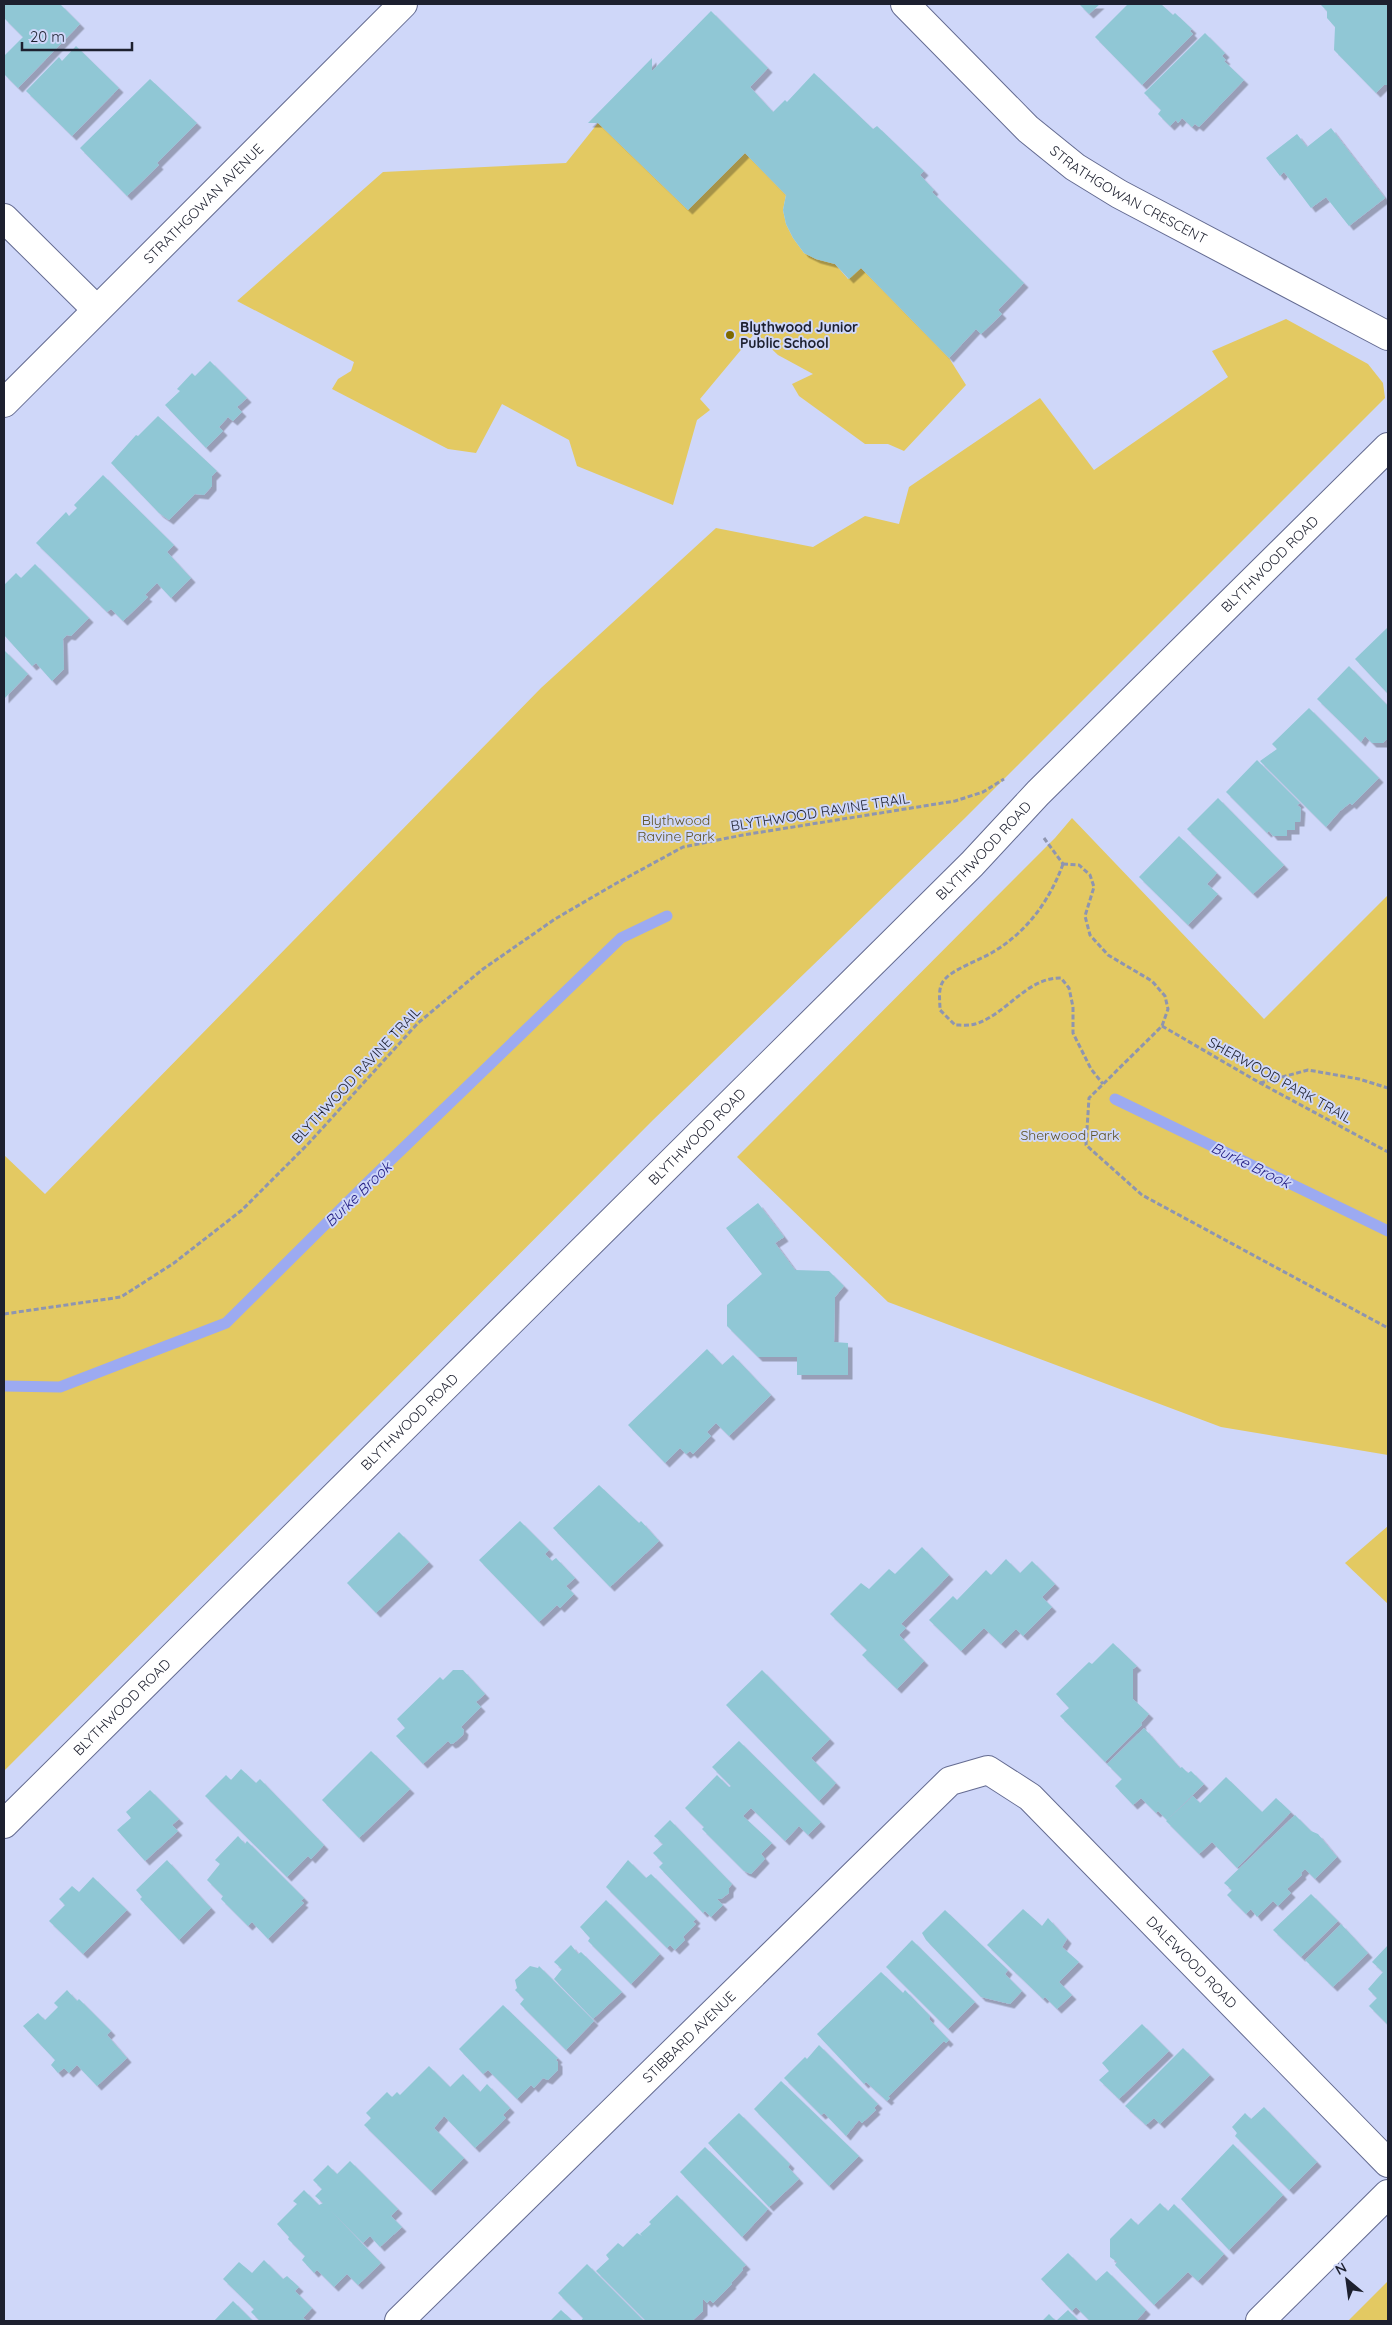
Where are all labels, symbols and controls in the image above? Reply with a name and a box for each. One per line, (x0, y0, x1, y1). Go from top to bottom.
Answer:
scale bar (22, 20, 132, 52)
text: 20 m (30, 27, 65, 46)
street label: STRATHGOWAN AVENUE (140, 140, 267, 267)
street label: STRATHGOWAN CRESCENT (1046, 141, 1210, 248)
place label: Blythwood Junior Public School (740, 318, 858, 352)
marker: Blythwood Junior Public School (724, 329, 736, 341)
street label: BLYTHWOOD ROAD (1217, 512, 1322, 616)
street label: BLYTHWOOD RAVINE TRAIL (729, 789, 911, 835)
street label: BLYTHWOOD ROAD (932, 797, 1035, 904)
park label: Blythwood Ravine Park (637, 811, 715, 845)
street label: BLYTHWOOD RAVINE TRAIL (288, 1002, 425, 1147)
street label: SHERWOOD PARK TRAIL (1205, 1033, 1355, 1127)
street label: BLYTHWOOD ROAD (644, 1085, 750, 1189)
park label: Sherwood Park (1020, 1126, 1120, 1144)
water label: Burke Brook (1208, 1138, 1295, 1193)
water label: Burke Brook (321, 1156, 397, 1231)
street label: BLYTHWOOD ROAD (357, 1370, 462, 1474)
street label: BLYTHWOOD ROAD (69, 1655, 174, 1759)
street label: DALEWOOD ROAD (1142, 1912, 1241, 2012)
street label: STIBBARD AVENUE (639, 1987, 739, 2087)
north arrow (1322, 2255, 1372, 2305)
text: N (1332, 2258, 1350, 2279)

